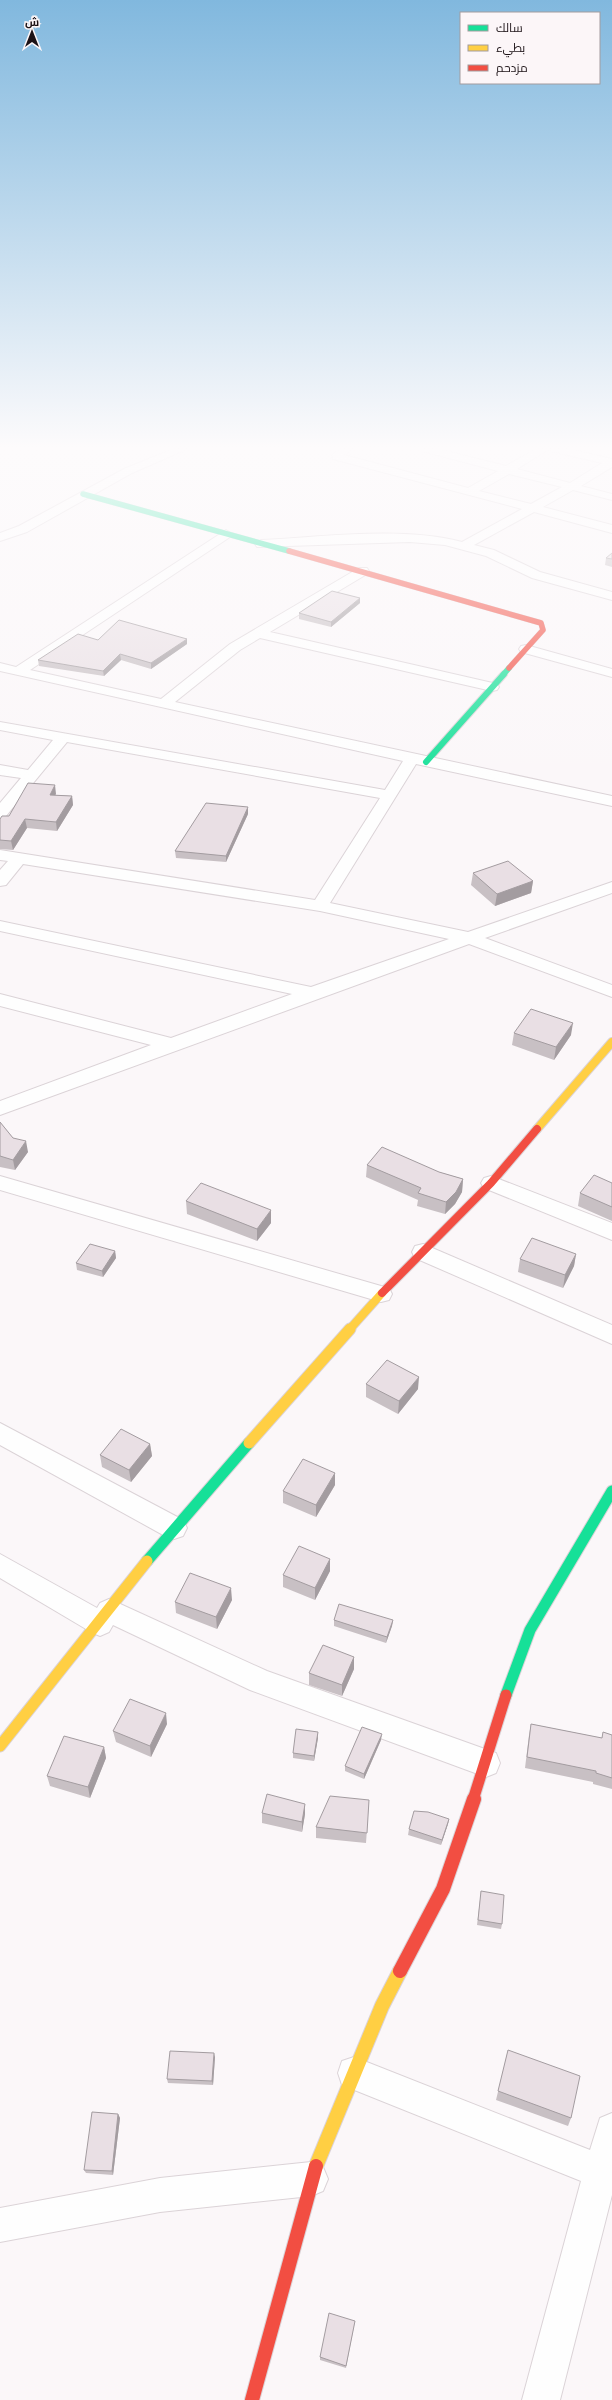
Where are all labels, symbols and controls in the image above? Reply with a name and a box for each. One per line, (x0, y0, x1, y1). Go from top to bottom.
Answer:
north arrow (12, 12, 52, 52)
legend (460, 12, 600, 84)
text: ش (25, 15, 39, 29)
text: سالك (496, 20, 523, 35)
text: بطيء (496, 40, 525, 58)
text: مزدحم (496, 60, 528, 76)

